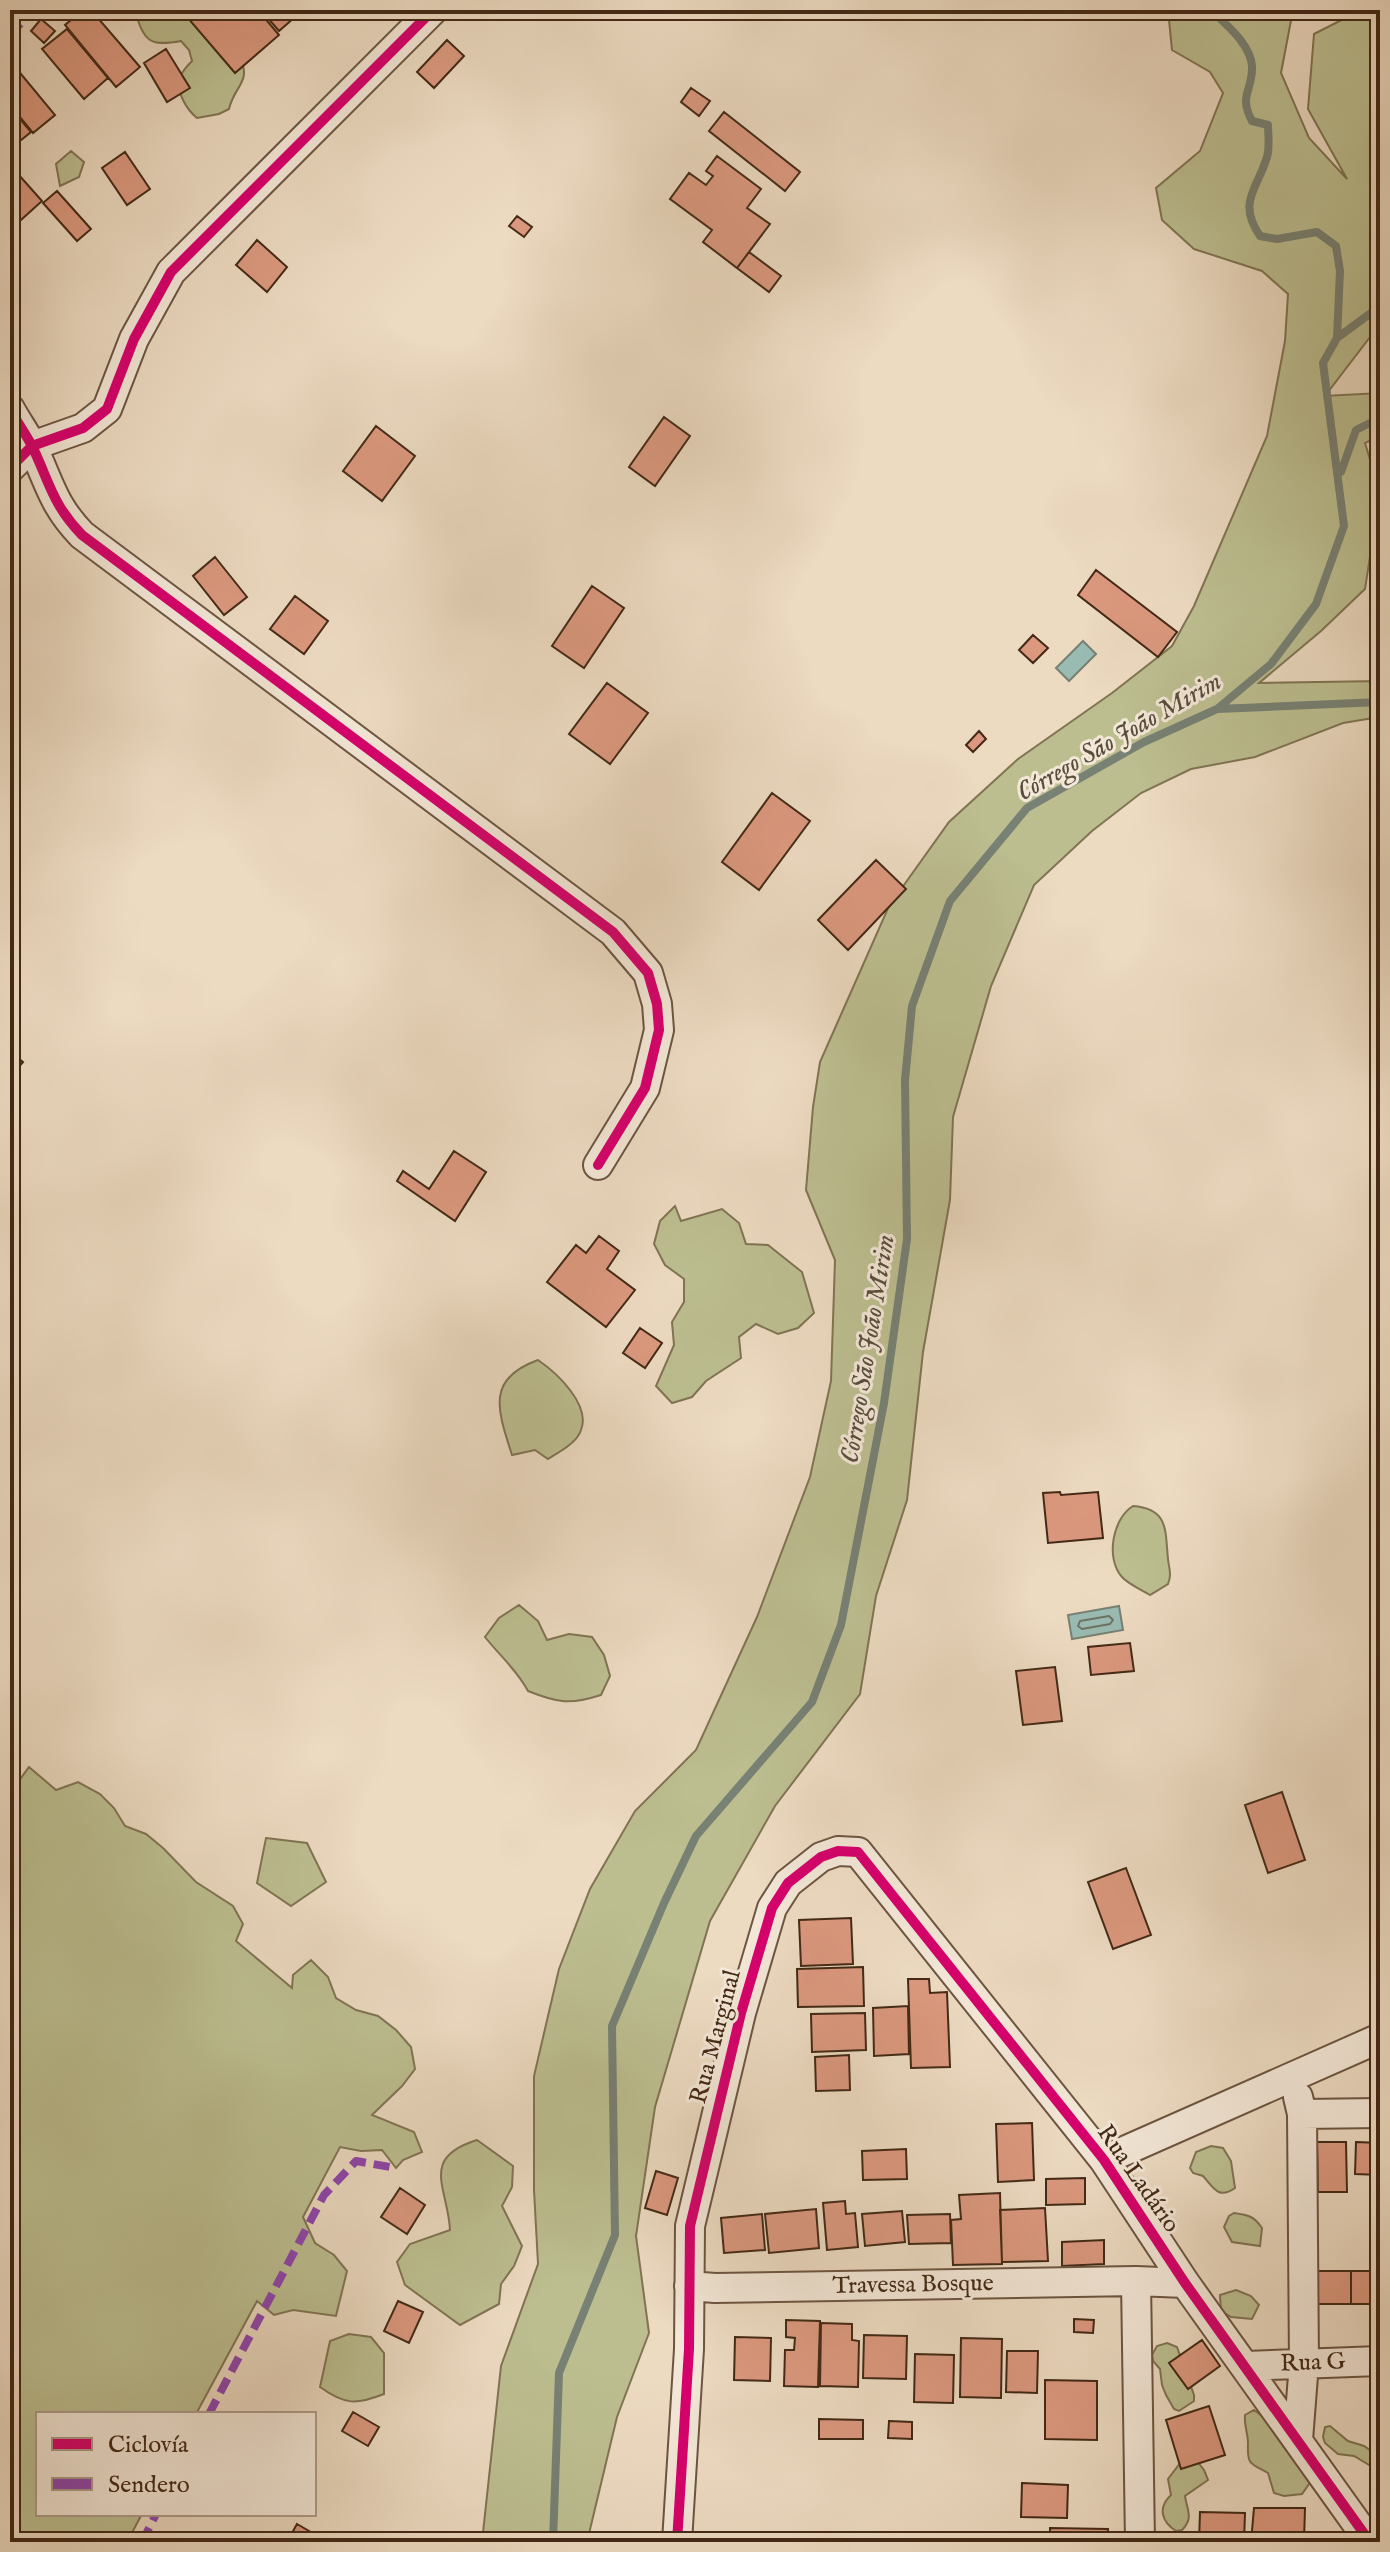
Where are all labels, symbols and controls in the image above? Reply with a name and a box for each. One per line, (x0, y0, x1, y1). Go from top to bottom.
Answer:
water label: Córrego São João Mirim (1011, 665, 1228, 810)
water label: Córrego São João Mirim (834, 1232, 903, 1466)
street label: Rua Marginal (683, 1966, 749, 2107)
street label: Rua Ladário (1089, 2119, 1187, 2239)
street label: Travessa Bosque (832, 2268, 994, 2302)
street label: Rua G (1280, 2346, 1346, 2380)
legend (36, 2412, 316, 2516)
text: Ciclovía (108, 2430, 189, 2461)
text: Sendero (108, 2470, 190, 2501)

